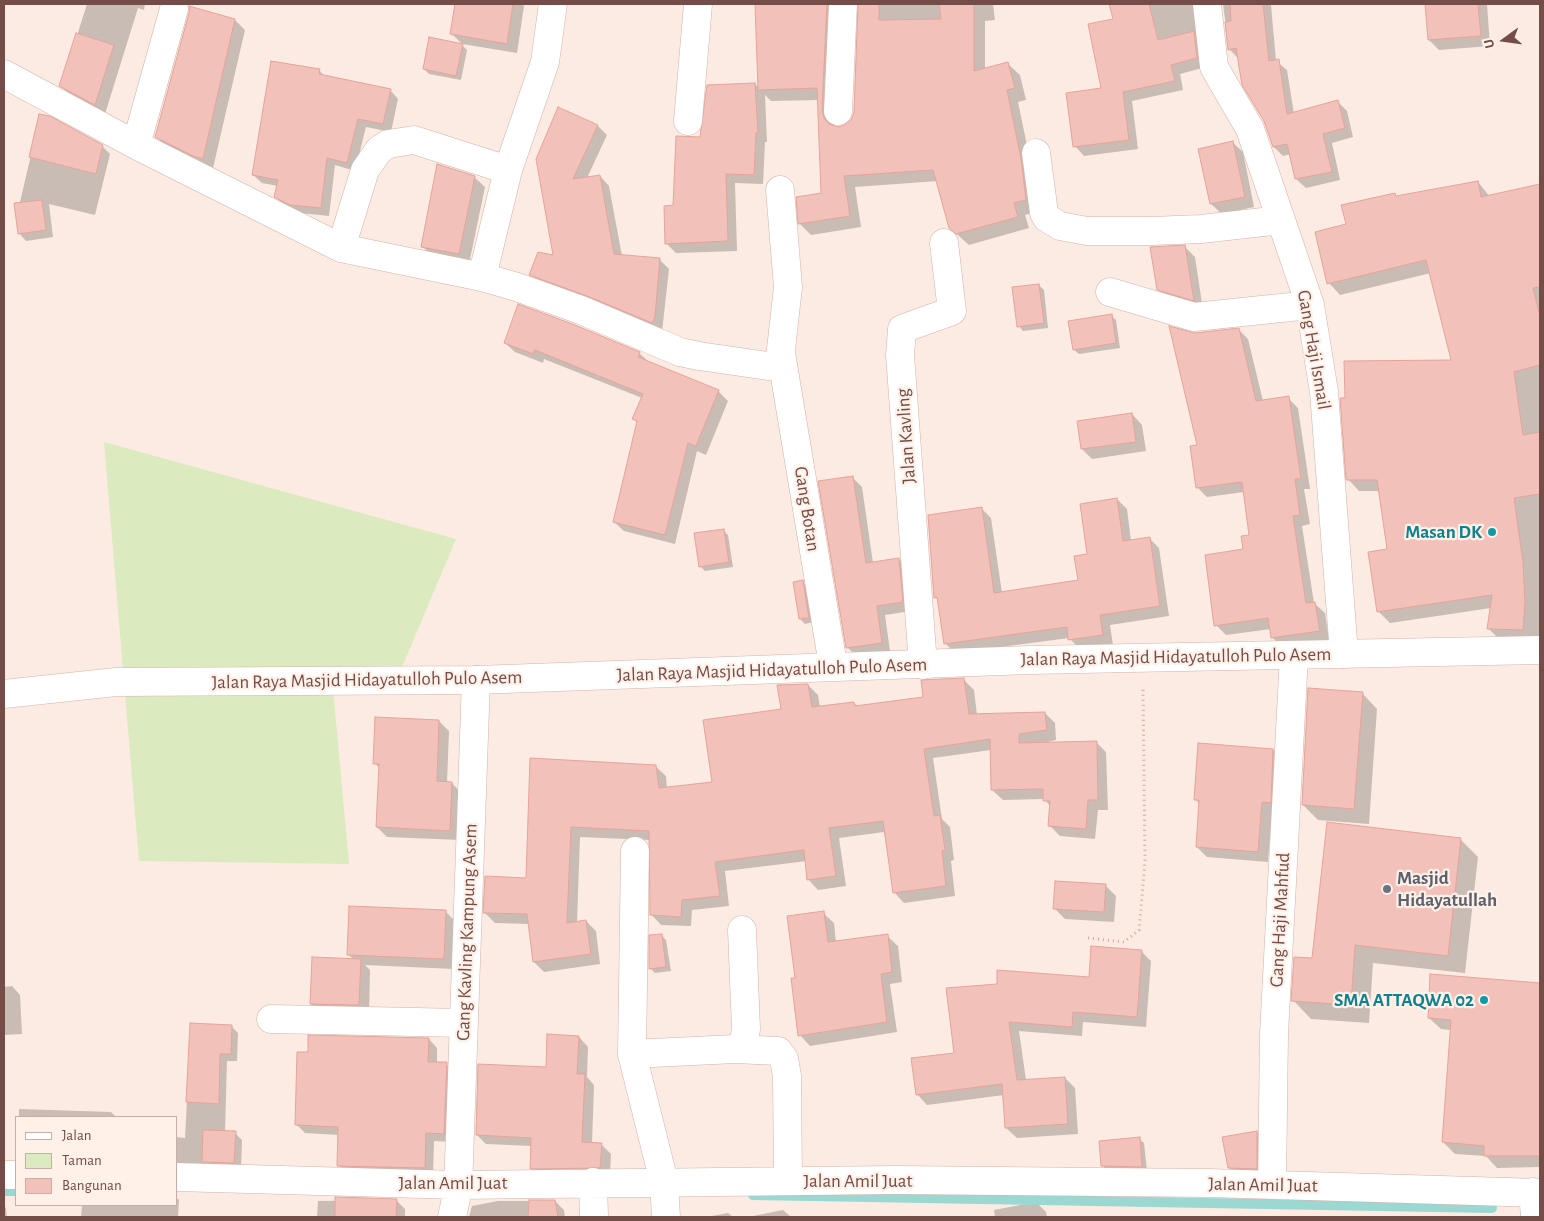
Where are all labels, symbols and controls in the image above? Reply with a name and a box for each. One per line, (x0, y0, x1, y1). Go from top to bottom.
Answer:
north arrow (1479, 15, 1529, 65)
text: U (1482, 38, 1497, 50)
street label: Gang Haji Ismail (1292, 288, 1336, 412)
street label: Jalan Kavling (891, 388, 921, 484)
street label: Gang Botan (789, 465, 825, 553)
place label: Masan DK (1405, 521, 1482, 543)
marker: Masan DK (1486, 526, 1498, 538)
street label: Jalan Raya Masjid Hidayatulloh Pulo Asem (1021, 643, 1331, 671)
street label: Jalan Raya Masjid Hidayatulloh Pulo Asem (616, 653, 928, 687)
street label: Jalan Raya Masjid Hidayatulloh Pulo Asem (212, 666, 522, 694)
street label: Gang Kavling Kampung Asem (452, 823, 482, 1041)
street label: Gang Haji Mahfud (1265, 852, 1295, 988)
place label: Masjid Hidayatullah (1397, 867, 1497, 911)
marker: Masjid Hidayatullah (1381, 883, 1393, 895)
place label: SMA ATTAQWA 02 (1334, 989, 1474, 1011)
marker: SMA ATTAQWA 02 (1478, 994, 1490, 1006)
legend (15, 1116, 178, 1206)
text: Jalan (62, 1128, 92, 1143)
text: Taman (62, 1153, 102, 1168)
street label: Jalan Amil Juat (803, 1170, 913, 1192)
street label: Jalan Amil Juat (398, 1172, 508, 1194)
street label: Jalan Amil Juat (1208, 1173, 1318, 1197)
text: Bangunan (62, 1178, 122, 1193)

